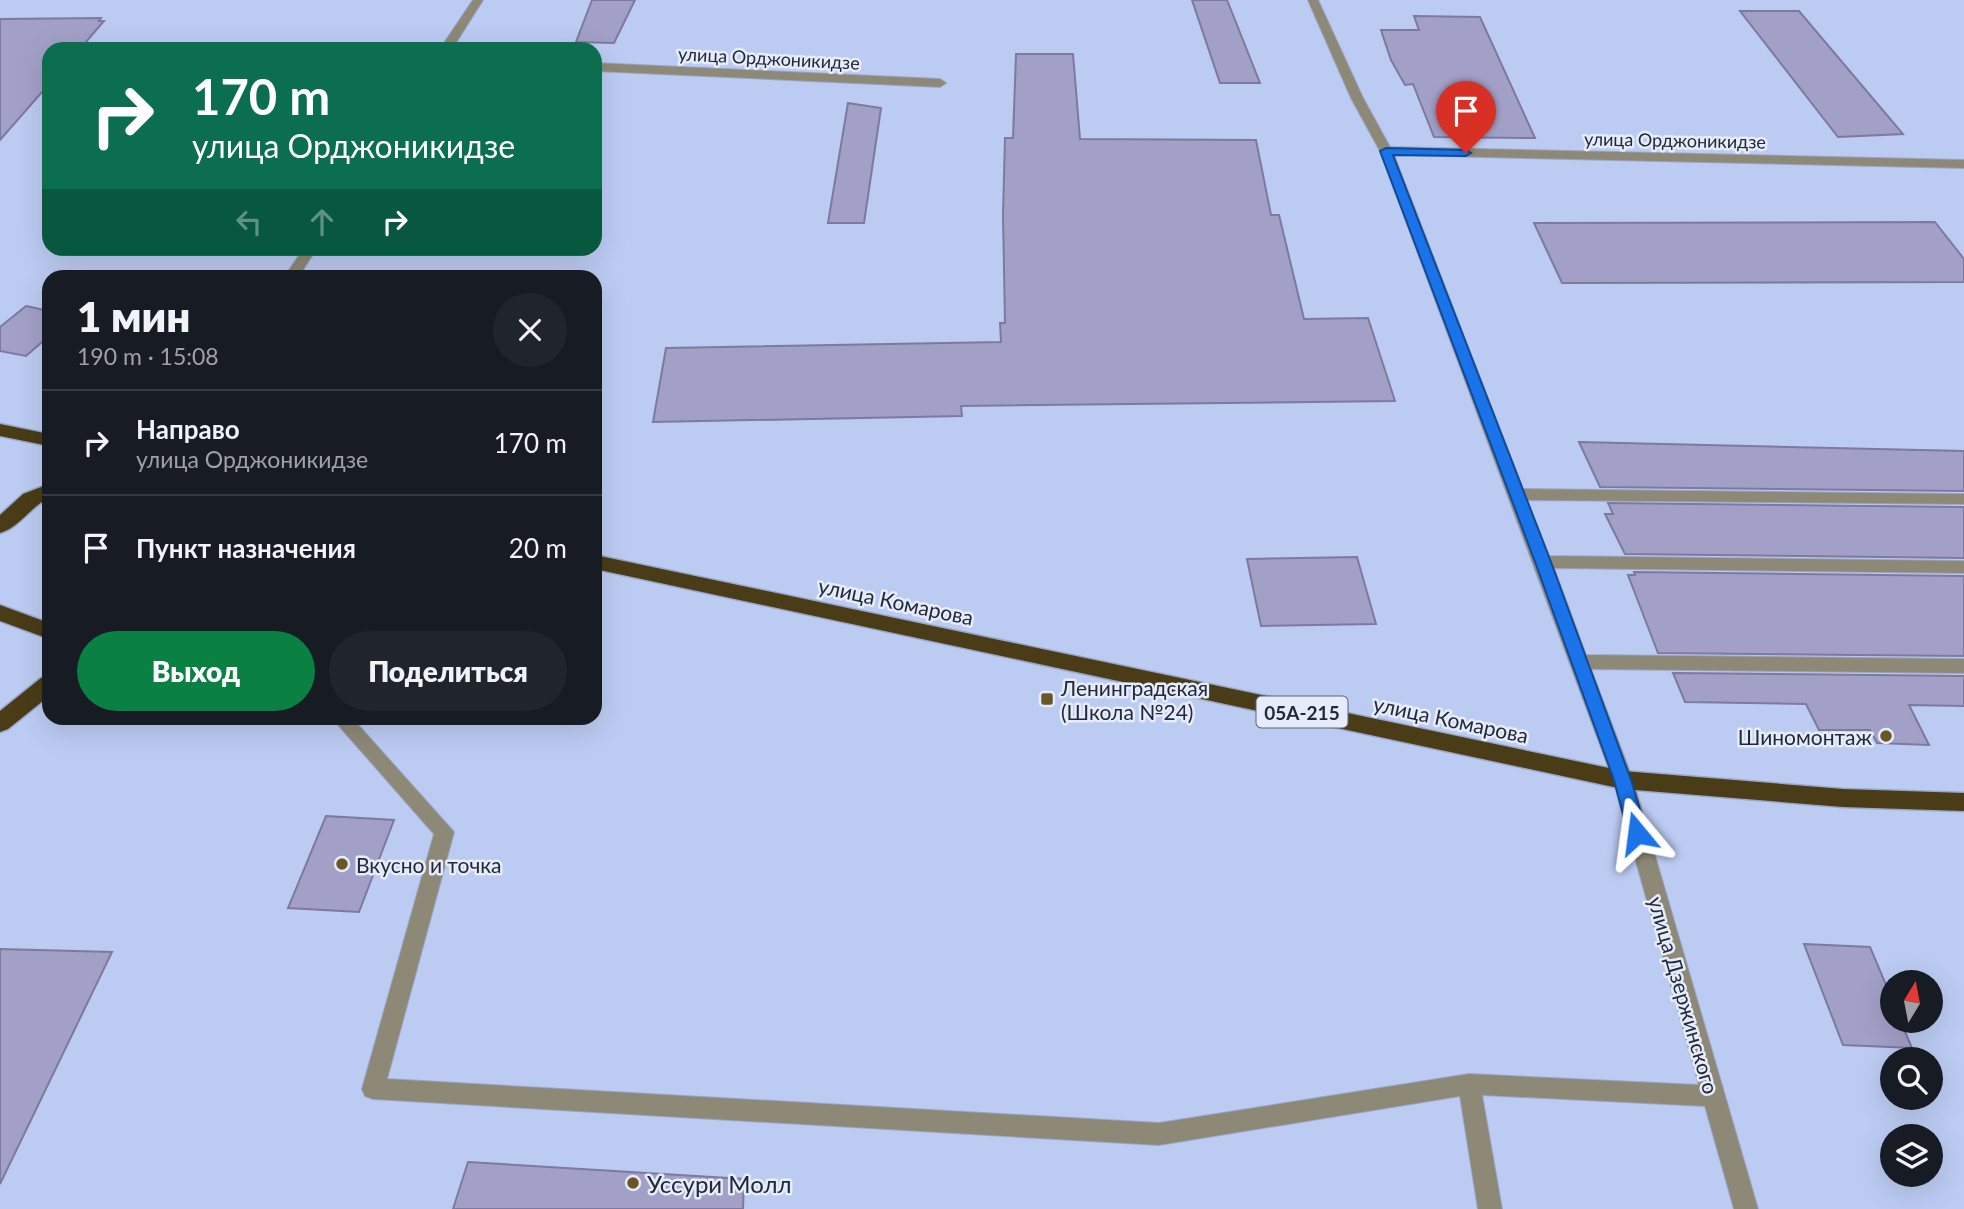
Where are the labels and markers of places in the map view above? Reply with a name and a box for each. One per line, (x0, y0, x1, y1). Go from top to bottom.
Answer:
pin (1436, 81, 1496, 153)
place label: Ленинградская (Школа №24) (1060, 675, 1208, 724)
marker: Ленинградская (Школа №24) (1039, 691, 1055, 707)
place label: Шиномонтаж (1738, 724, 1872, 749)
marker: Шиномонтаж (1878, 728, 1894, 744)
place label: Вкусно и точка (356, 852, 502, 877)
marker: Вкусно и точка (334, 856, 350, 872)
place label: Уссури Молл (647, 1169, 792, 1198)
marker: Уссури Молл (625, 1175, 641, 1191)

